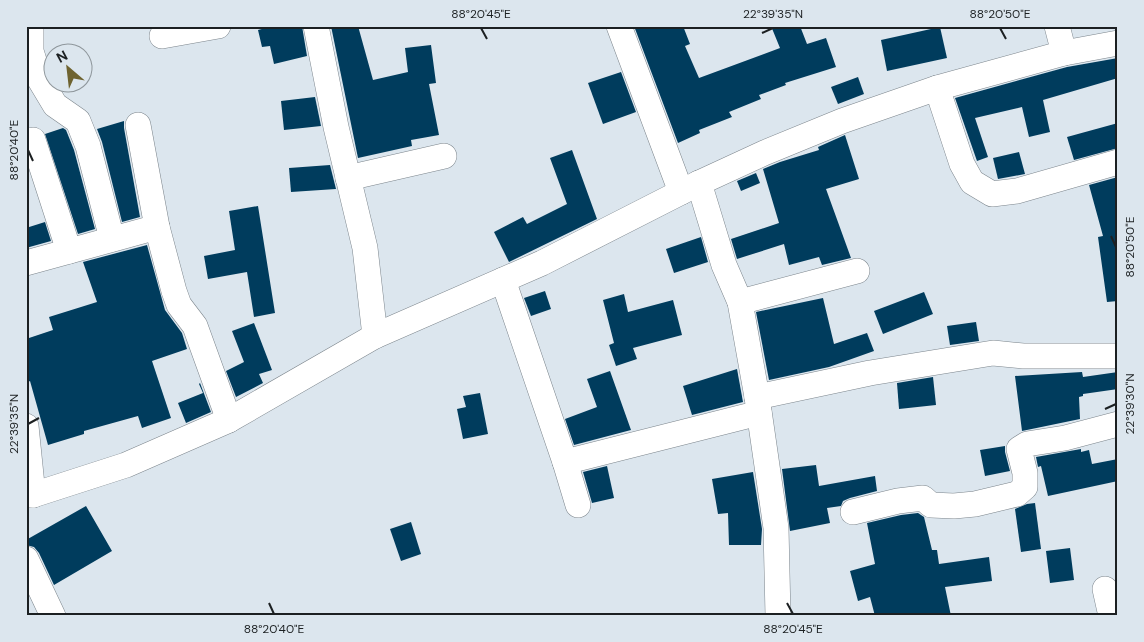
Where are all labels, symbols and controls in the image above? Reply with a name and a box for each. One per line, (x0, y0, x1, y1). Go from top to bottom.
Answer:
text: 88°20'45"E (451, 6, 511, 22)
text: 22°39'35"N (743, 6, 803, 22)
text: 88°20'50"E (969, 6, 1031, 22)
north arrow (42, 42, 92, 92)
text: N (53, 46, 71, 67)
text: 88°20'40"E (6, 119, 22, 180)
text: 88°20'50"E (1122, 216, 1138, 278)
text: 22°39'30"N (1122, 373, 1138, 435)
text: 22°39'35"N (6, 394, 22, 454)
text: 88°20'40"E (244, 621, 305, 637)
text: 88°20'45"E (763, 621, 823, 637)

